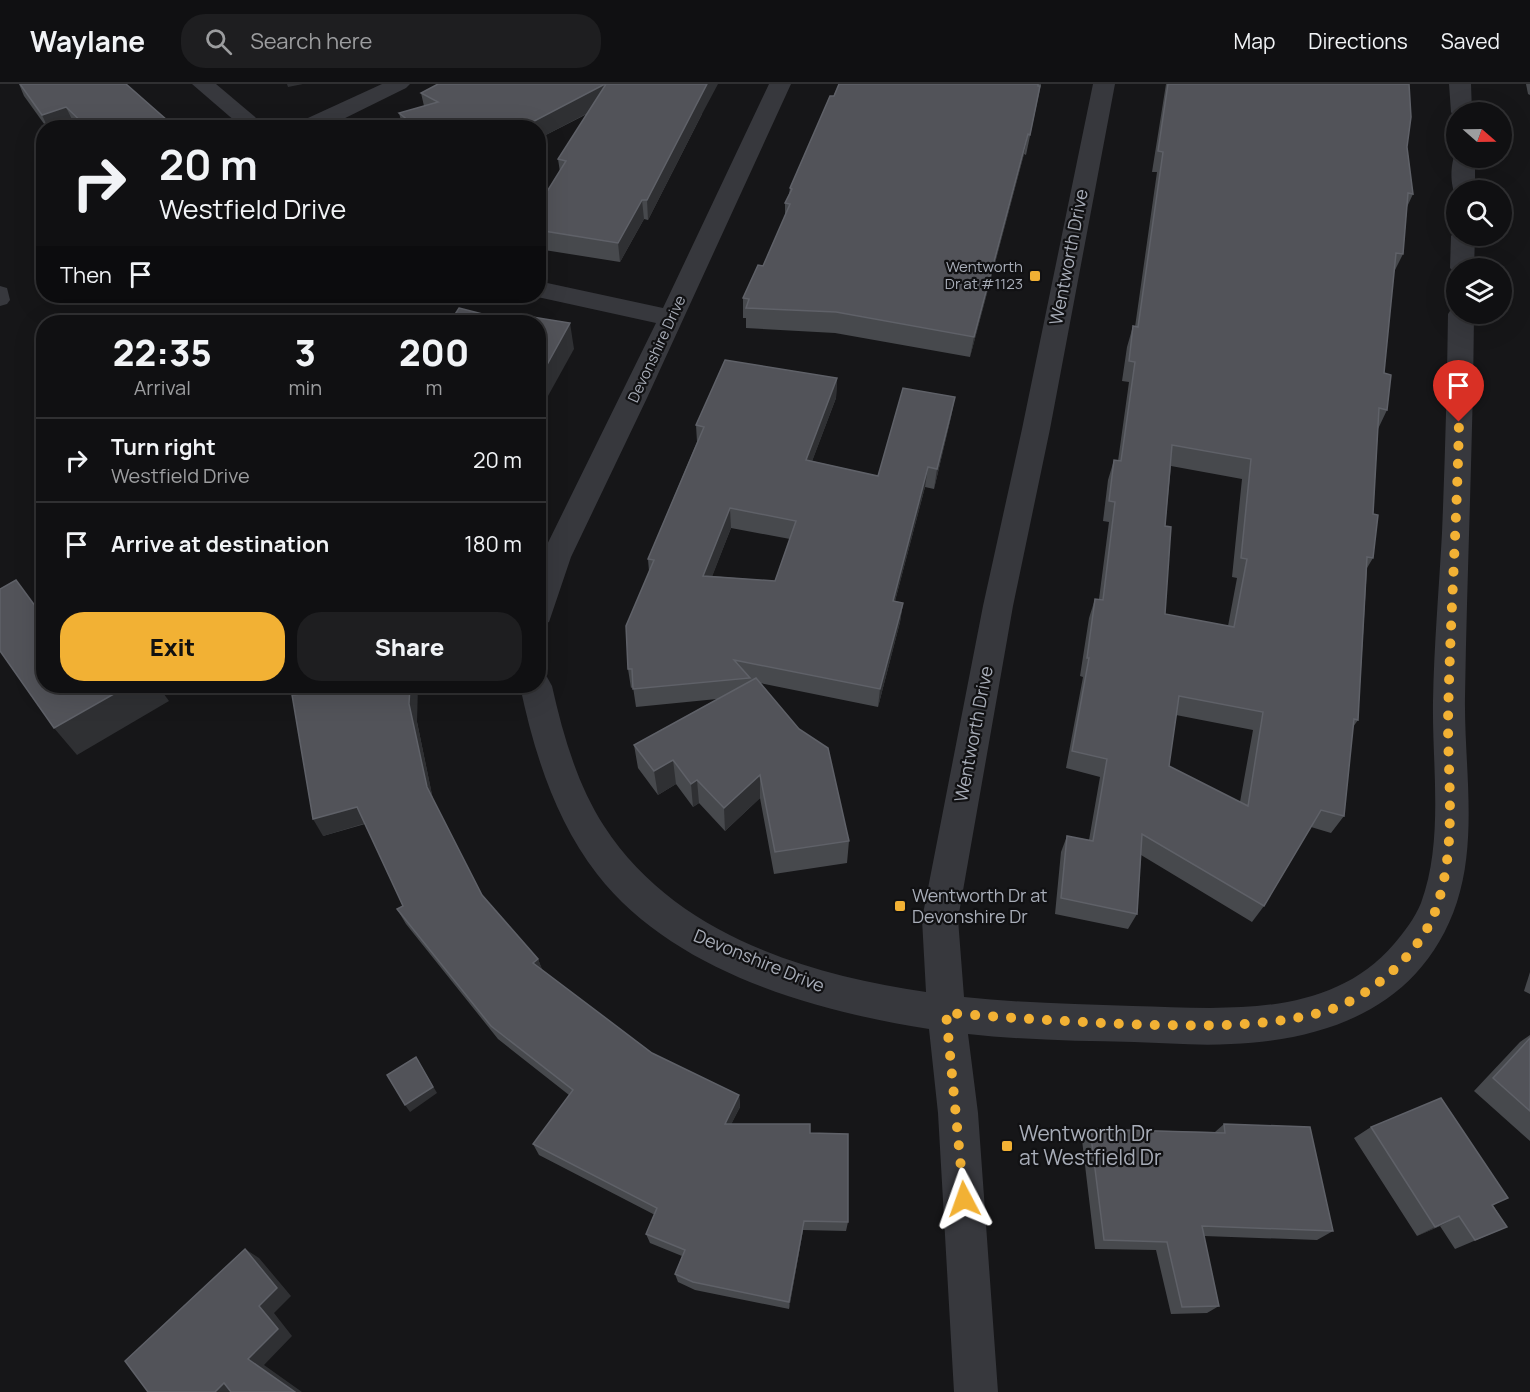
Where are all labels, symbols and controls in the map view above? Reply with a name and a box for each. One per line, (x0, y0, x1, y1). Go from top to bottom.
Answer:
search box (181, 14, 601, 68)
text: Waylane (30, 22, 145, 60)
icon: search (202, 25, 235, 58)
text: Search here (250, 26, 372, 56)
text: Map (1234, 27, 1275, 55)
text: Directions (1308, 27, 1408, 55)
text: Saved (1441, 27, 1500, 55)
north arrow (1446, 102, 1512, 168)
map controls (1446, 102, 1512, 324)
text: 20 m (159, 135, 258, 193)
icon: right (60, 144, 138, 222)
button: search (1446, 180, 1512, 246)
street label: Wentworth Drive (1043, 187, 1093, 327)
text: Westfield Drive (159, 190, 346, 227)
place label: Wentworth Dr at #1123 (945, 256, 1023, 294)
icon: arrive (124, 258, 157, 291)
button: layers (1446, 258, 1512, 324)
text: Then (60, 260, 112, 290)
marker: Wentworth Dr at #1123 (1028, 269, 1042, 283)
street label: Devonshire Drive (623, 292, 691, 406)
text: 22:35 (113, 328, 212, 377)
text: 3 (295, 328, 316, 377)
text: 200 (399, 328, 469, 377)
pin (1433, 360, 1484, 422)
icon: arrive (1442, 369, 1475, 402)
text: Arrival (134, 374, 191, 401)
text: min (289, 374, 322, 401)
text: m (426, 374, 443, 401)
text: Turn right (111, 432, 216, 462)
icon: right (60, 444, 93, 477)
text: 20 m (473, 445, 522, 475)
text: Westfield Drive (111, 462, 250, 489)
icon: arrive (60, 528, 93, 561)
text: Arrive at destination (111, 529, 329, 559)
text: 180 m (464, 529, 522, 559)
button: Exit (60, 612, 285, 681)
button: Share (297, 612, 522, 681)
street label: Wentworth Drive (948, 664, 998, 804)
place label: Wentworth Dr at Devonshire Dr (912, 883, 1047, 928)
marker: Wentworth Dr at Devonshire Dr (893, 899, 907, 913)
street label: Devonshire Drive (690, 923, 828, 997)
place label: Wentworth Dr at Westfield Dr (1019, 1119, 1162, 1171)
marker: Wentworth Dr at Westfield Dr (1000, 1139, 1014, 1153)
position arrow (932, 1167, 996, 1231)

